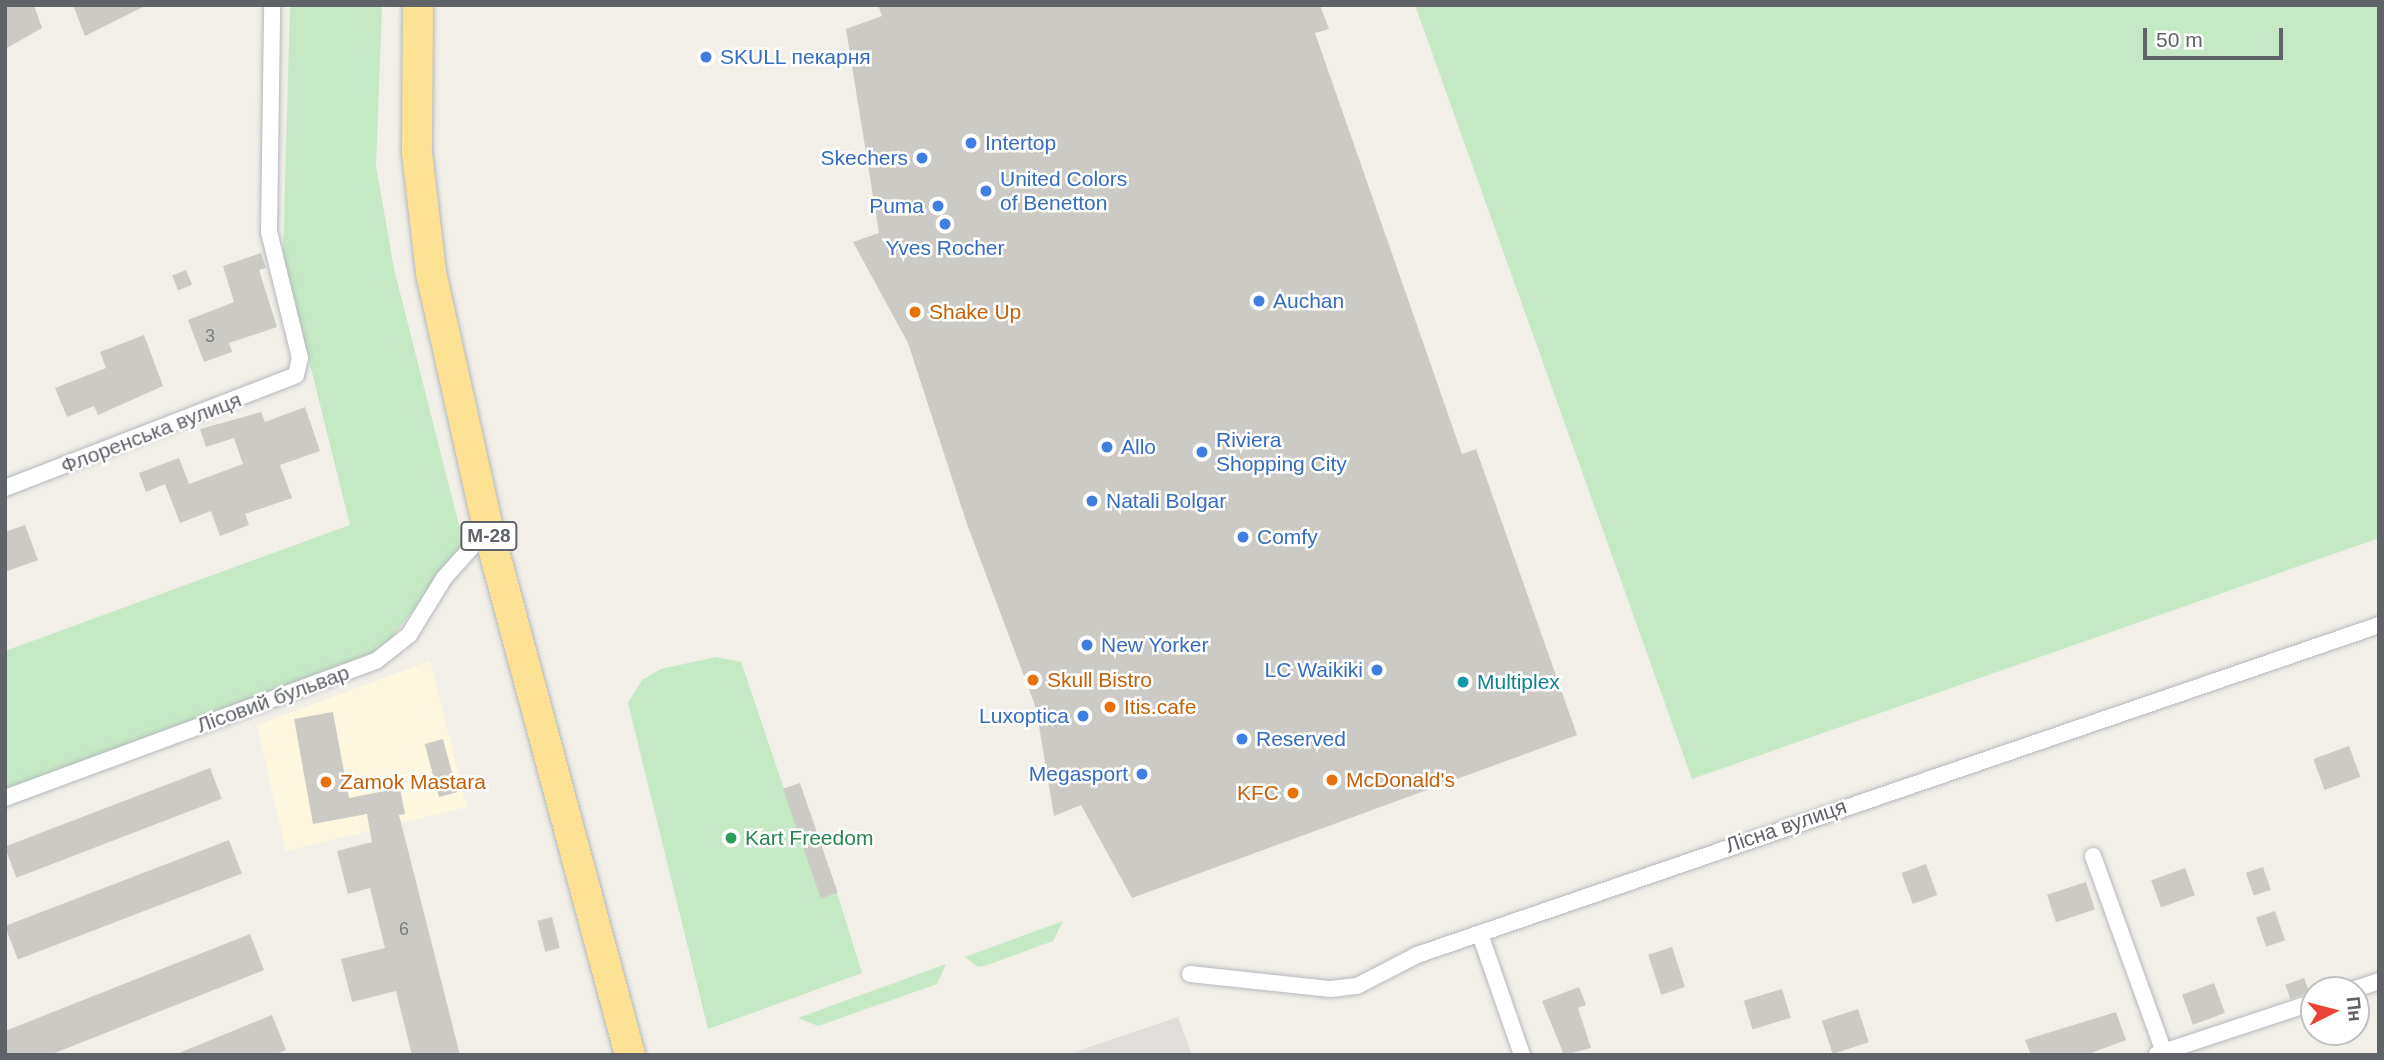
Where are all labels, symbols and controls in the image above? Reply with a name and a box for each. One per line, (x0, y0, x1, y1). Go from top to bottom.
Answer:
scale bar (2146, 14, 2286, 58)
text: 50 m (2156, 28, 2203, 51)
place label: SKULL пекарня (720, 44, 871, 70)
marker: SKULL пекарня (698, 49, 714, 65)
place label: Intertop (985, 130, 1056, 156)
marker: Intertop (963, 135, 979, 151)
place label: Skechers (820, 145, 908, 171)
marker: Skechers (914, 150, 930, 166)
place label: United Colors of Benetton (1000, 166, 1127, 216)
marker: United Colors of Benetton (978, 183, 994, 199)
place label: Puma (869, 193, 924, 219)
marker: Puma (930, 198, 946, 214)
marker: Yves Rocher (937, 216, 953, 232)
place label: Yves Rocher (885, 235, 1005, 261)
place label: Auchan (1273, 288, 1344, 314)
marker: Auchan (1251, 293, 1267, 309)
place label: Shake Up (929, 299, 1021, 325)
marker: Shake Up (907, 304, 923, 320)
house number: 3 (205, 325, 215, 347)
street label: Флоренська вулиця (57, 387, 245, 479)
place label: Riviera Shopping City (1216, 427, 1347, 477)
place label: Allo (1121, 434, 1156, 460)
marker: Allo (1099, 439, 1115, 455)
marker: Riviera Shopping City (1194, 444, 1210, 460)
place label: Natali Bolgar (1106, 488, 1226, 514)
marker: Natali Bolgar (1084, 493, 1100, 509)
road number: М-28 (459, 520, 519, 552)
place label: Comfy (1257, 524, 1318, 550)
marker: Comfy (1235, 529, 1251, 545)
place label: New Yorker (1101, 632, 1209, 658)
marker: New Yorker (1079, 637, 1095, 653)
place label: LC Waikiki (1265, 657, 1363, 683)
street label: Лісовий бульвар (193, 660, 353, 738)
marker: LC Waikiki (1369, 662, 1385, 678)
place label: Skull Bistro (1047, 667, 1152, 693)
place label: Multiplex (1477, 669, 1560, 695)
marker: Skull Bistro (1025, 672, 1041, 688)
marker: Multiplex (1455, 674, 1471, 690)
place label: Itis.cafe (1124, 694, 1196, 720)
marker: Itis.cafe (1102, 699, 1118, 715)
place label: Luxoptica (979, 703, 1069, 729)
marker: Luxoptica (1075, 708, 1091, 724)
place label: Reserved (1256, 726, 1346, 752)
marker: Reserved (1234, 731, 1250, 747)
place label: Megasport (1029, 761, 1128, 787)
marker: Megasport (1134, 766, 1150, 782)
place label: McDonald's (1346, 767, 1455, 793)
place label: Zamok Mastara (340, 769, 486, 795)
marker: McDonald's (1324, 772, 1340, 788)
marker: Zamok Mastara (318, 774, 334, 790)
place label: KFC (1237, 780, 1279, 806)
marker: KFC (1285, 785, 1301, 801)
street label: Лісна вулиця (1722, 794, 1850, 858)
place label: Kart Freedom (745, 825, 873, 851)
marker: Kart Freedom (723, 830, 739, 846)
house number: 6 (399, 918, 409, 940)
north arrow (2300, 976, 2370, 1046)
text: Пн (2343, 995, 2366, 1023)

